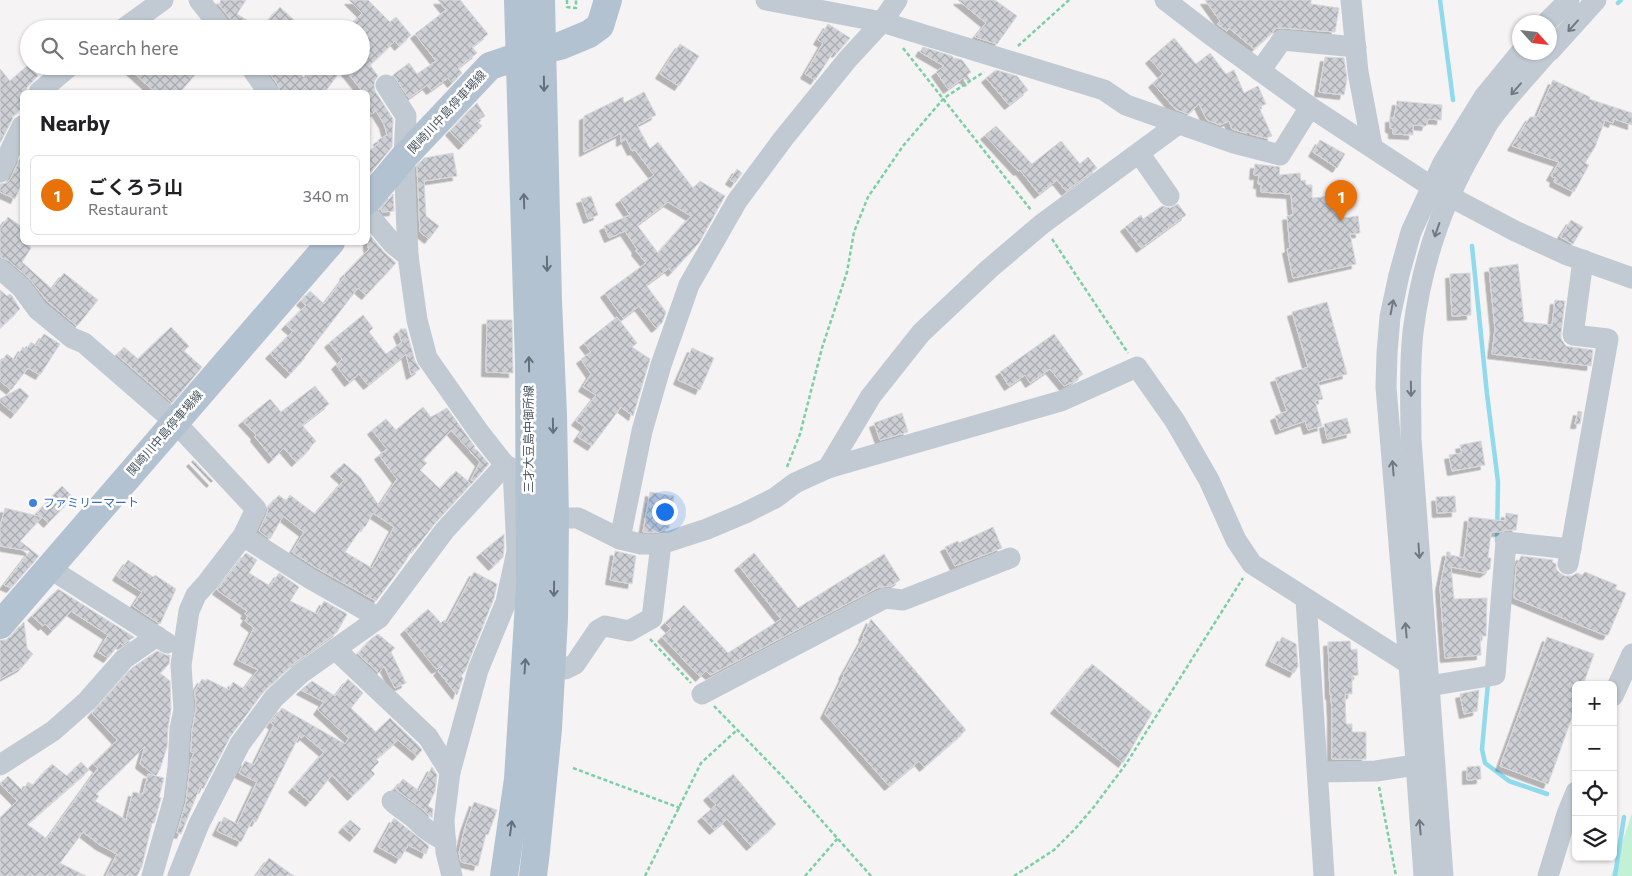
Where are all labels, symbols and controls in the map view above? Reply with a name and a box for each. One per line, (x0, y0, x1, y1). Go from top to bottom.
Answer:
north arrow (1512, 15, 1557, 60)
one-way arrow (1567, 19, 1579, 32)
search box (20, 20, 370, 75)
icon: search (38, 34, 66, 62)
text: Search here (78, 36, 178, 59)
street label: 関崎川中島停車場線 (404, 67, 488, 156)
one-way arrow (539, 75, 548, 91)
one-way arrow (1511, 83, 1522, 96)
text: Nearby (40, 110, 110, 135)
text: ごくろう山 (88, 175, 183, 198)
pin: 1 (1325, 180, 1357, 221)
text: 1 (53, 186, 61, 205)
text: 340 m (303, 186, 349, 205)
one-way arrow (519, 193, 528, 209)
text: Restaurant (88, 199, 168, 218)
one-way arrow (1432, 221, 1441, 237)
one-way arrow (542, 255, 552, 271)
one-way arrow (1388, 299, 1397, 315)
one-way arrow (524, 356, 534, 372)
one-way arrow (1406, 380, 1416, 397)
street label: 三才大豆島中御所線 (521, 385, 535, 493)
street label: 関崎川中島停車場線 (124, 387, 205, 478)
one-way arrow (548, 418, 558, 434)
one-way arrow (1388, 461, 1398, 477)
place label: ファミリーマート (43, 495, 139, 509)
marker: ファミリーマート (27, 497, 39, 509)
your location (652, 499, 678, 525)
one-way arrow (1415, 543, 1424, 559)
one-way arrow (549, 580, 559, 596)
one-way arrow (1401, 623, 1411, 639)
one-way arrow (520, 658, 529, 674)
map controls (1572, 681, 1617, 861)
button: + (1572, 681, 1617, 726)
button: − (1572, 726, 1617, 771)
button: locate (1572, 771, 1617, 816)
button: layers (1572, 816, 1617, 861)
one-way arrow (506, 820, 516, 836)
one-way arrow (1415, 820, 1424, 836)

